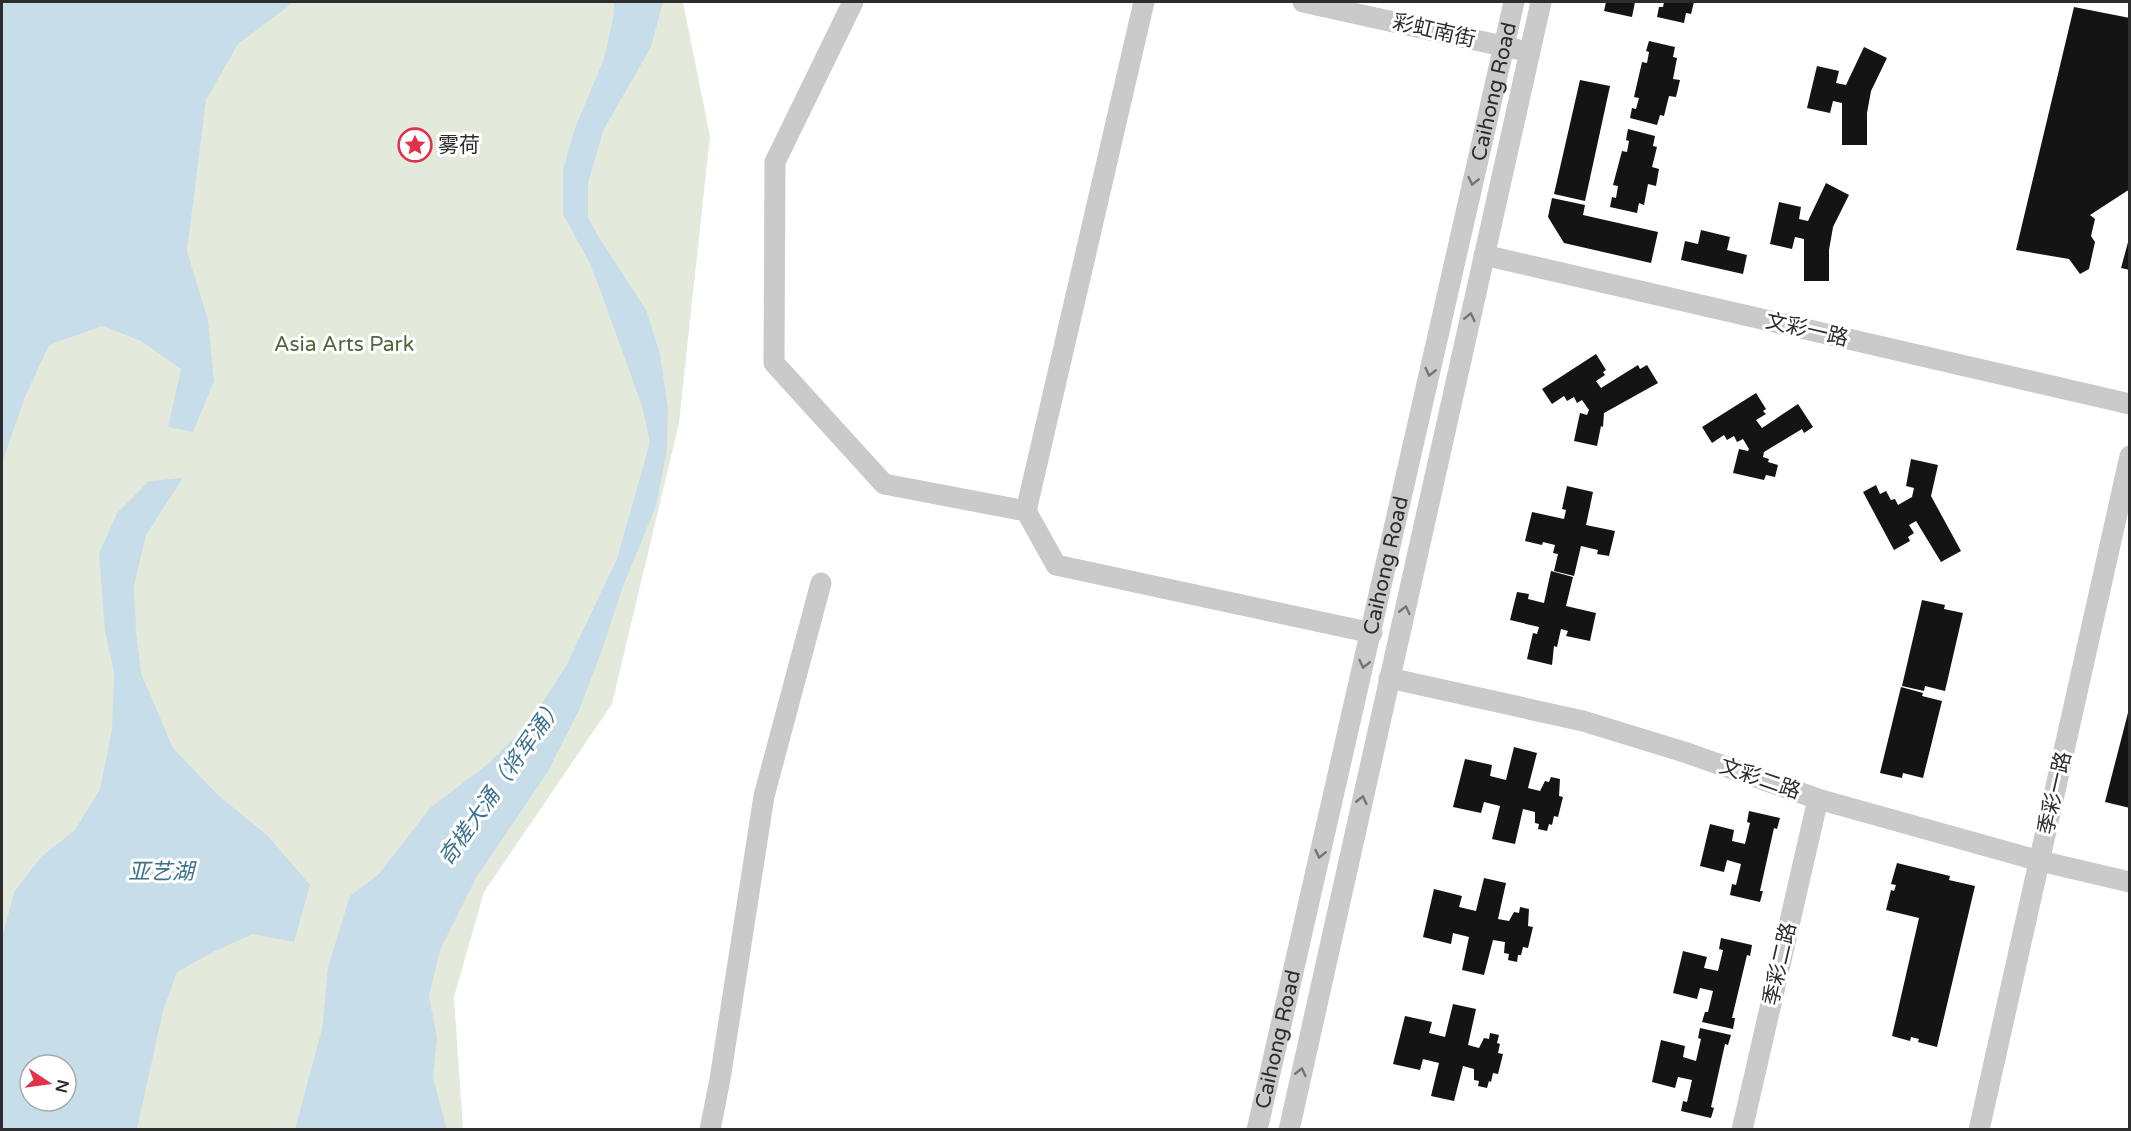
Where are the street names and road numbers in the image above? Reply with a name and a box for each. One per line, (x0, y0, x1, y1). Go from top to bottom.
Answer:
street label: 彩虹南街 (1390, 9, 1478, 53)
street label: Caihong Road (1466, 20, 1521, 163)
street label: 文彩一路 (1763, 308, 1851, 352)
street label: Caihong Road (1358, 494, 1414, 637)
street label: 季彩一路 (2033, 749, 2077, 837)
street label: 文彩二路 (1716, 754, 1804, 804)
street label: 季彩二路 (1758, 920, 1802, 1008)
street label: Caihong Road (1250, 968, 1306, 1111)

